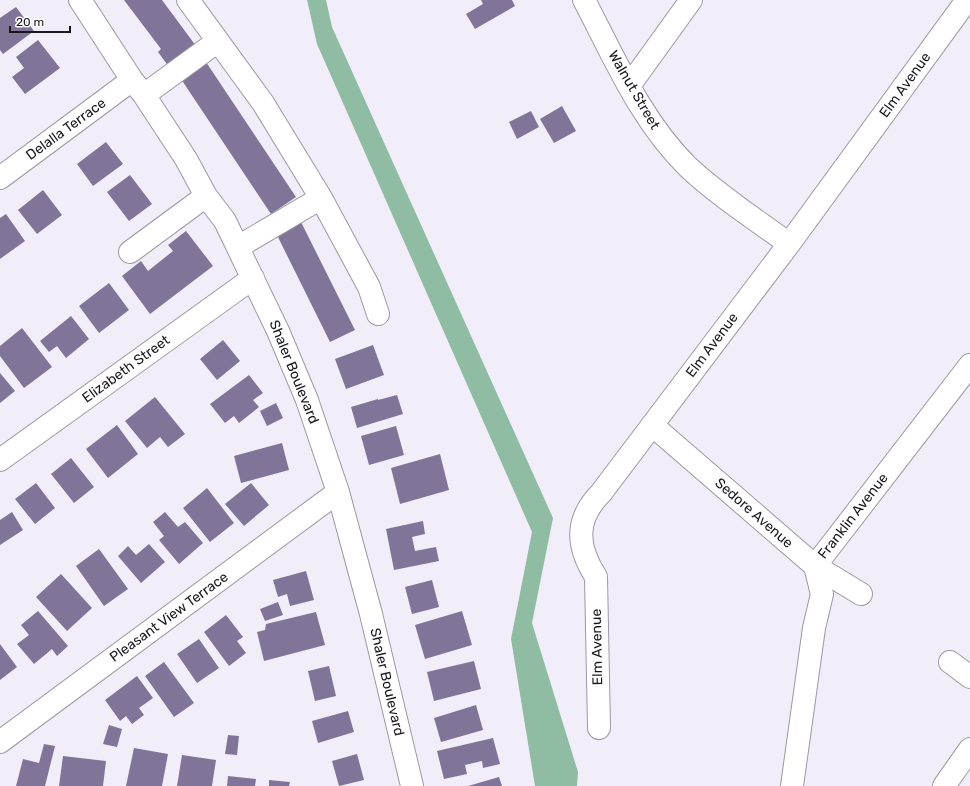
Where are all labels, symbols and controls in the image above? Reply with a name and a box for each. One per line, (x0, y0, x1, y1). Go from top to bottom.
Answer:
scale bar (10, 8, 70, 34)
text: 20 m (16, 15, 44, 29)
street label: Walnut Street (605, 48, 664, 133)
street label: Elm Avenue (876, 49, 934, 121)
street label: Delalla Terrace (23, 94, 109, 164)
street label: Elm Avenue (682, 309, 742, 381)
street label: Shaler Boulevard (265, 318, 323, 426)
street label: Elizabeth Street (79, 331, 174, 406)
street label: Franklin Avenue (814, 470, 892, 562)
street label: Sedore Avenue (711, 474, 797, 552)
street label: Pleasant View Terrace (106, 568, 232, 666)
street label: Elm Avenue (588, 608, 606, 685)
street label: Shaler Boulevard (366, 626, 408, 738)

